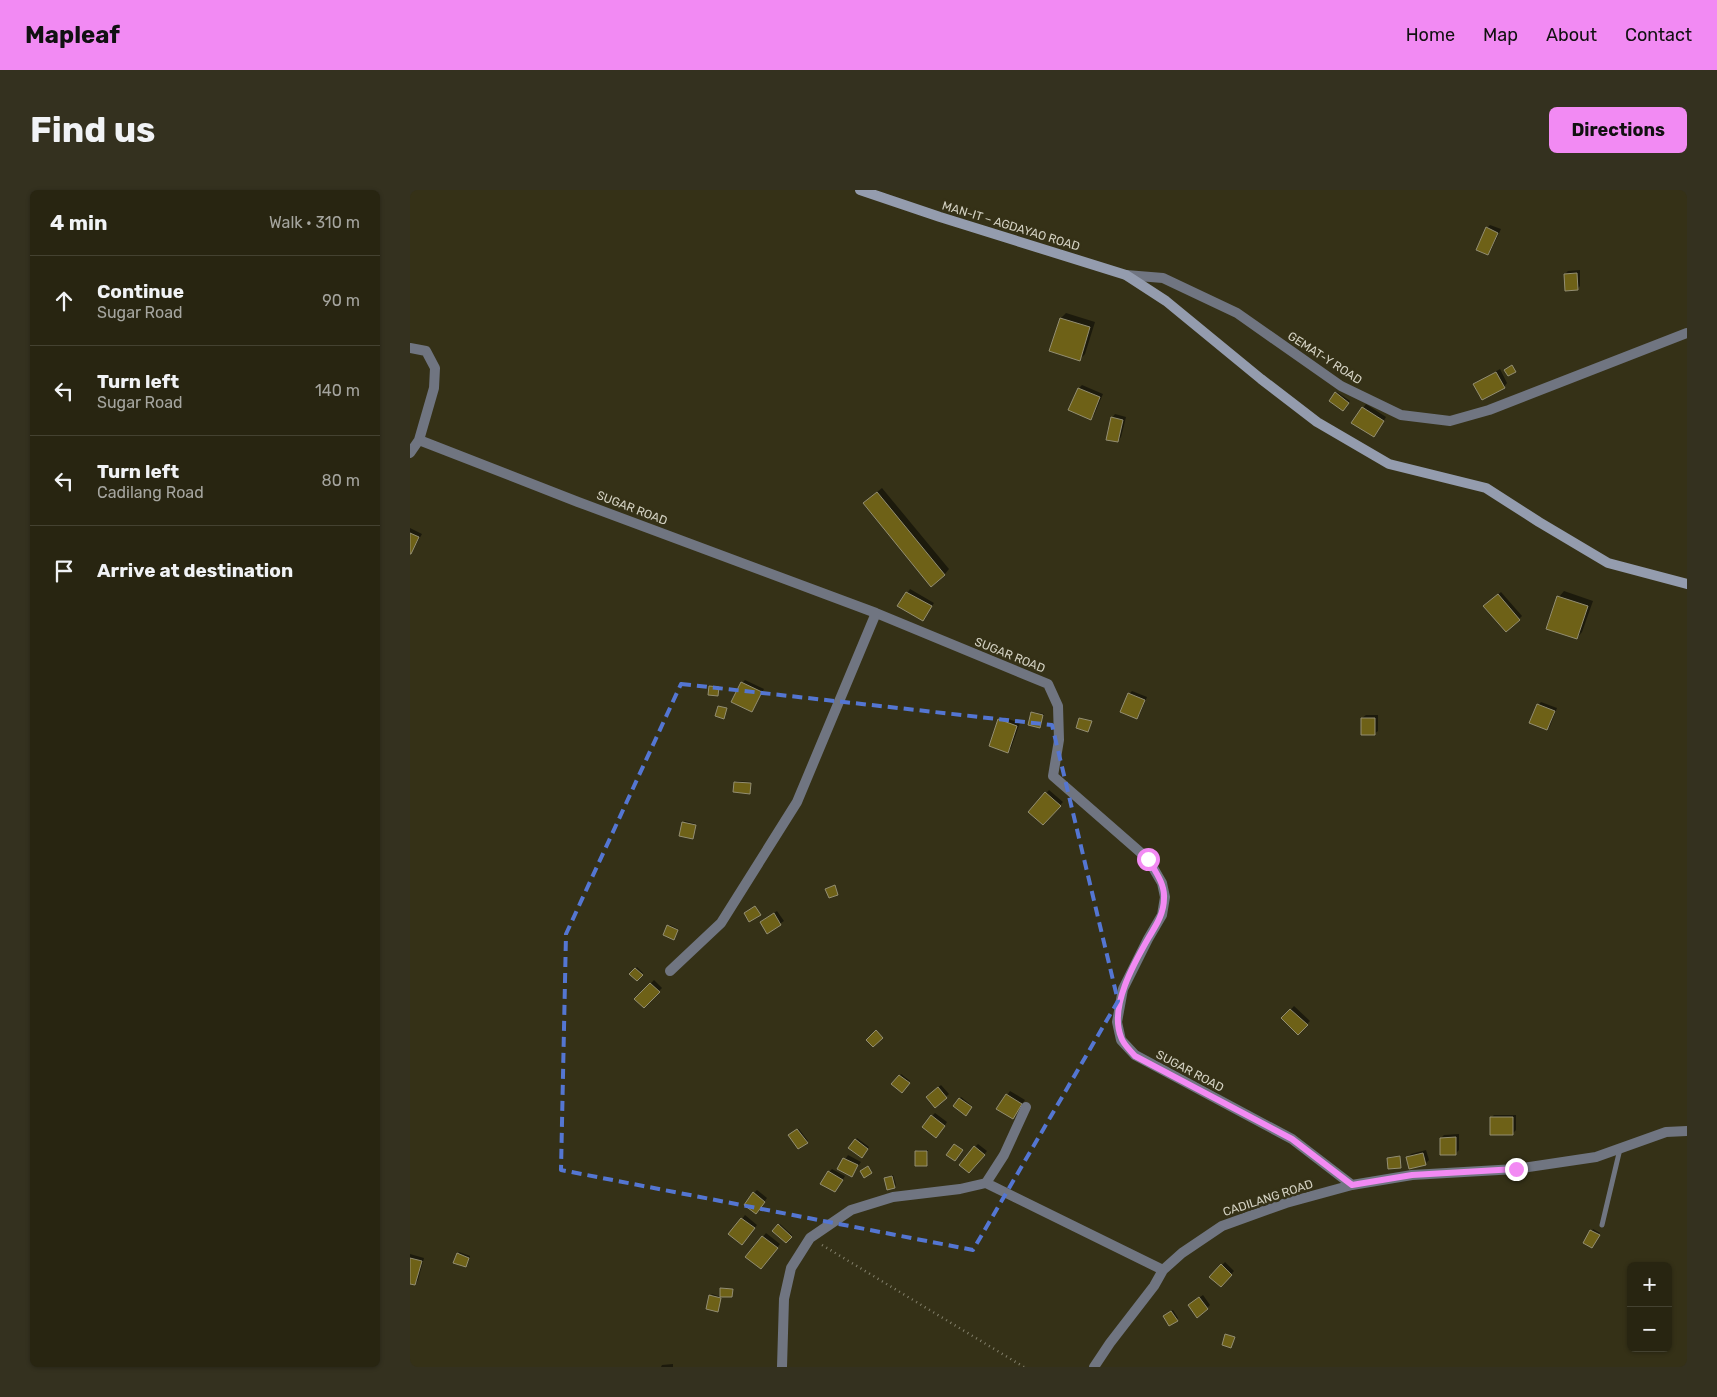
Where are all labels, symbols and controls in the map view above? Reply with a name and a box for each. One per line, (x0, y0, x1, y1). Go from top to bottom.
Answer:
text: Mapleaf (25, 21, 120, 49)
text: Home (1406, 24, 1455, 46)
text: Map (1483, 24, 1518, 46)
text: About (1546, 24, 1597, 46)
text: Contact (1625, 24, 1692, 46)
button: Directions (1549, 107, 1687, 153)
text: Find us (30, 109, 155, 151)
street label: MAN-IT – AGDAYAO ROAD (940, 198, 1082, 254)
text: 4 min (50, 210, 108, 235)
text: Walk · 310 m (269, 213, 360, 232)
text: Continue (97, 280, 184, 303)
icon: ahead (50, 287, 78, 315)
text: 90 m (322, 291, 360, 310)
text: Sugar Road (97, 303, 183, 322)
street label: GEMAT-Y ROAD (1285, 329, 1365, 387)
text: Turn left (97, 370, 179, 393)
icon: left (50, 377, 78, 405)
text: 140 m (315, 381, 360, 400)
text: Sugar Road (97, 393, 183, 412)
text: Turn left (97, 460, 179, 483)
icon: left (50, 467, 78, 495)
text: 80 m (322, 471, 360, 490)
text: Cadilang Road (97, 483, 204, 502)
street label: SUGAR ROAD (595, 488, 669, 528)
icon: arrive (50, 557, 78, 585)
text: Arrive at destination (97, 559, 293, 582)
street label: SUGAR ROAD (973, 634, 1047, 676)
route start (1137, 848, 1160, 871)
street label: SUGAR ROAD (1154, 1047, 1226, 1095)
route end (1505, 1158, 1528, 1181)
street label: CADILANG ROAD (1221, 1177, 1315, 1219)
map controls (1627, 1262, 1672, 1352)
button: + (1627, 1262, 1672, 1307)
button: − (1627, 1307, 1672, 1352)

